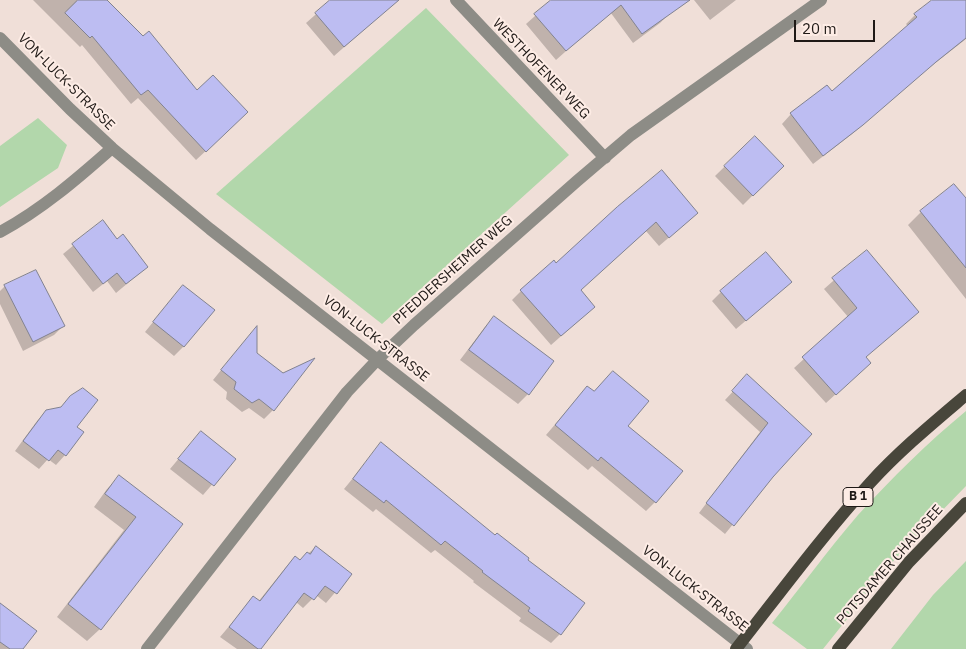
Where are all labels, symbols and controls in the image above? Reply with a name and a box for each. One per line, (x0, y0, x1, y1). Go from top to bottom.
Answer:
scale bar (796, 10, 877, 42)
street label: WESTHOFENER WEG (489, 15, 593, 123)
text: 20 m (802, 19, 837, 38)
street label: VON-LUCK-STRASSE (14, 30, 118, 134)
street label: PFEDDERSHEIMER WEG (390, 212, 516, 328)
street label: VON-LUCK-STRASSE (320, 292, 432, 386)
road number: B 1 (843, 488, 873, 507)
street label: POTSDAMER CHAUSSEE (833, 502, 947, 628)
street label: VON-LUCK-STRASSE (639, 542, 751, 636)

